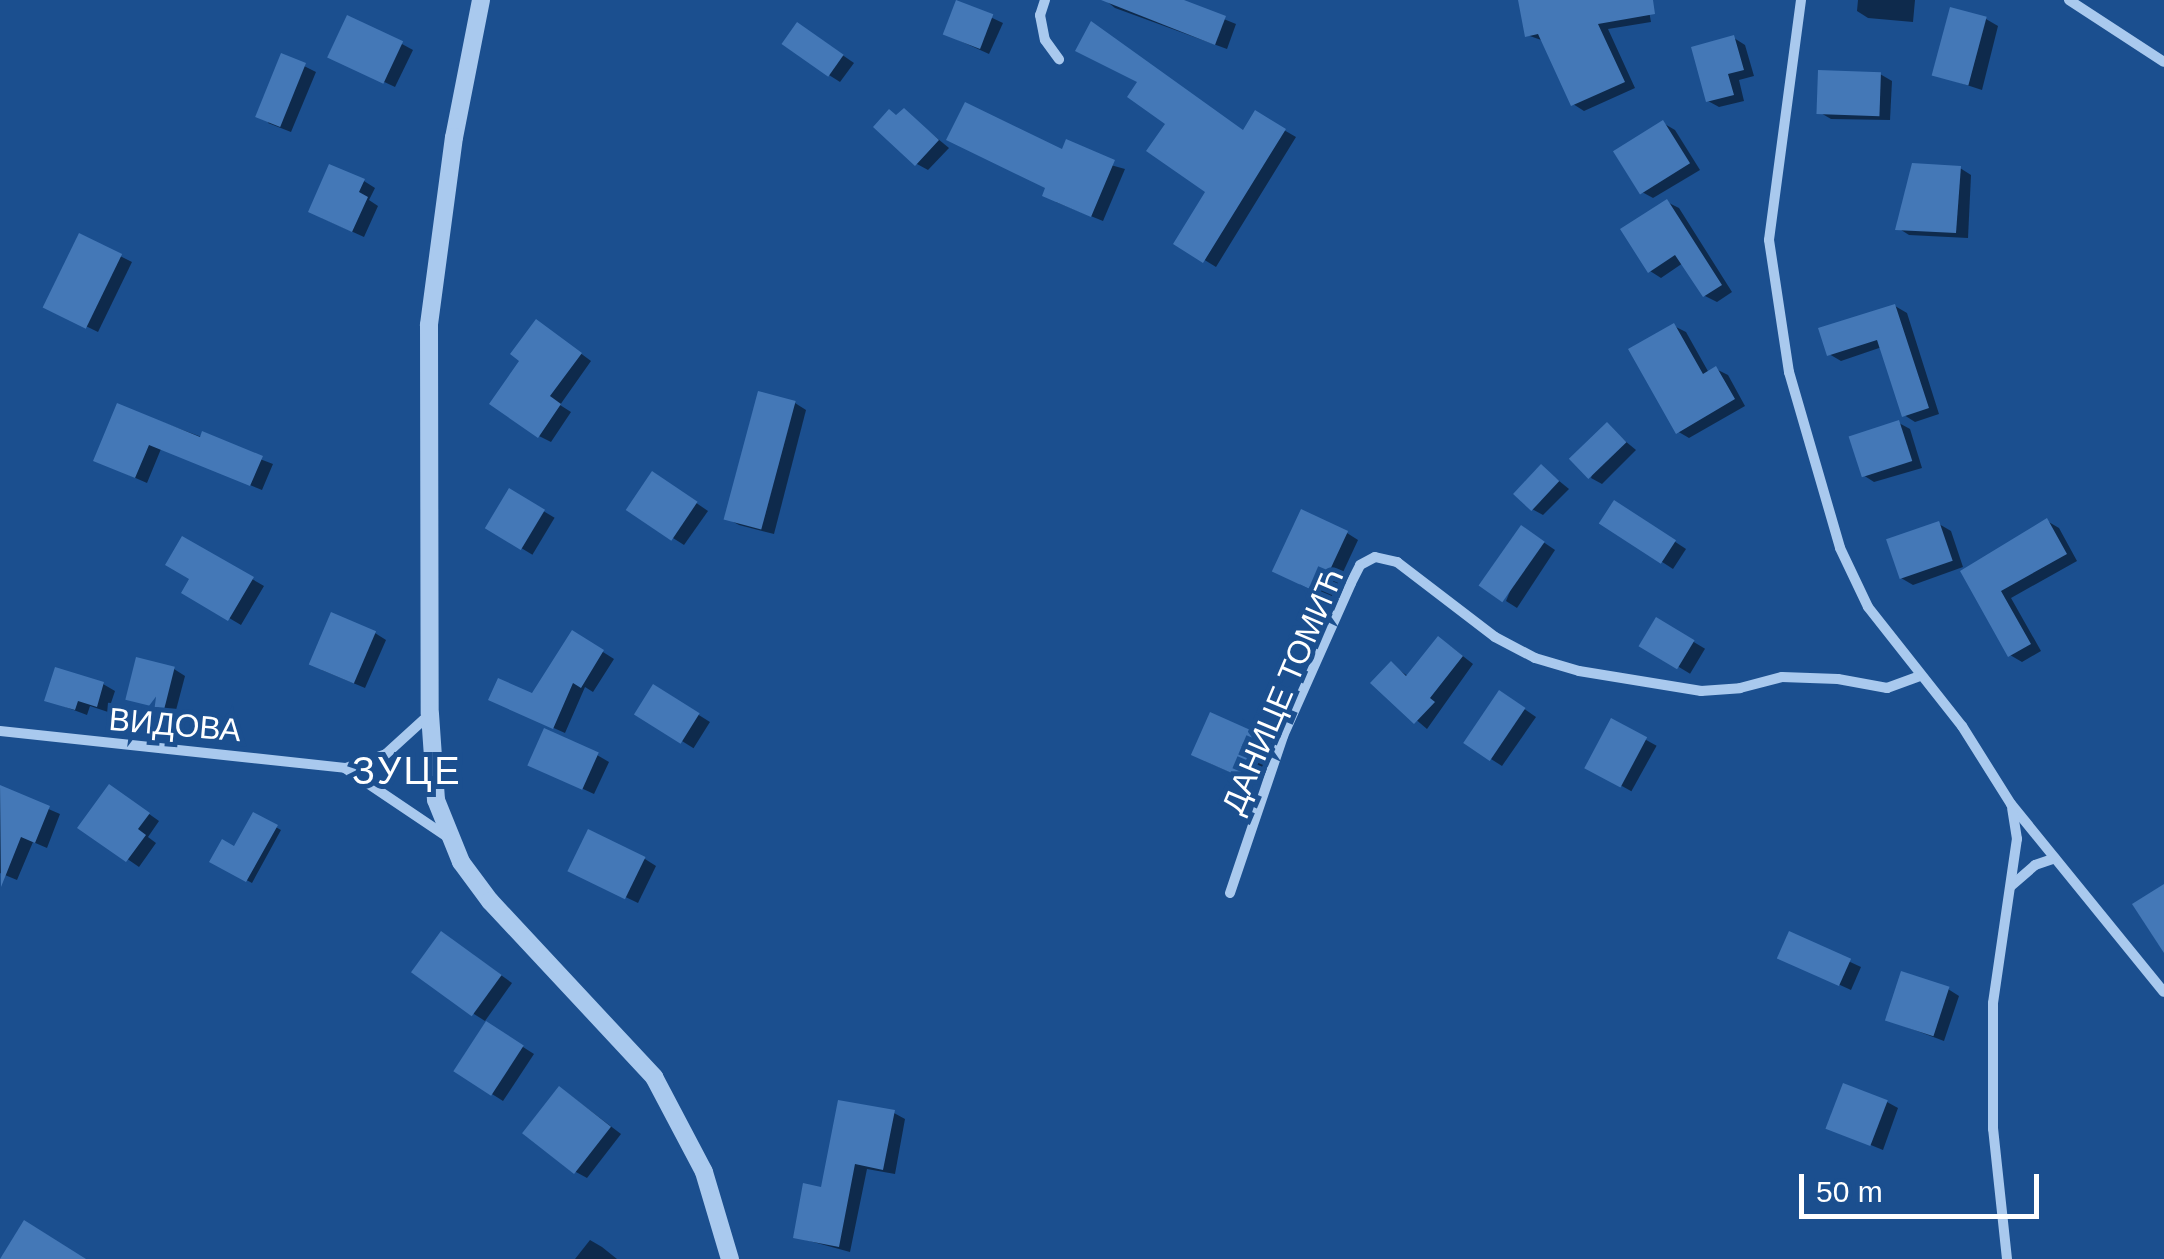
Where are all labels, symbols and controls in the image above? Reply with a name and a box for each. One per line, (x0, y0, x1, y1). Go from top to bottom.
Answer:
street label: ДАНИЦЕ ТОМИЋ (1214, 562, 1352, 820)
street label: ВИДОВА (107, 700, 243, 750)
district label: ЗУЦЕ (352, 749, 462, 795)
scale bar (1804, 1154, 2044, 1216)
text: 50 m (1816, 1175, 1883, 1208)

